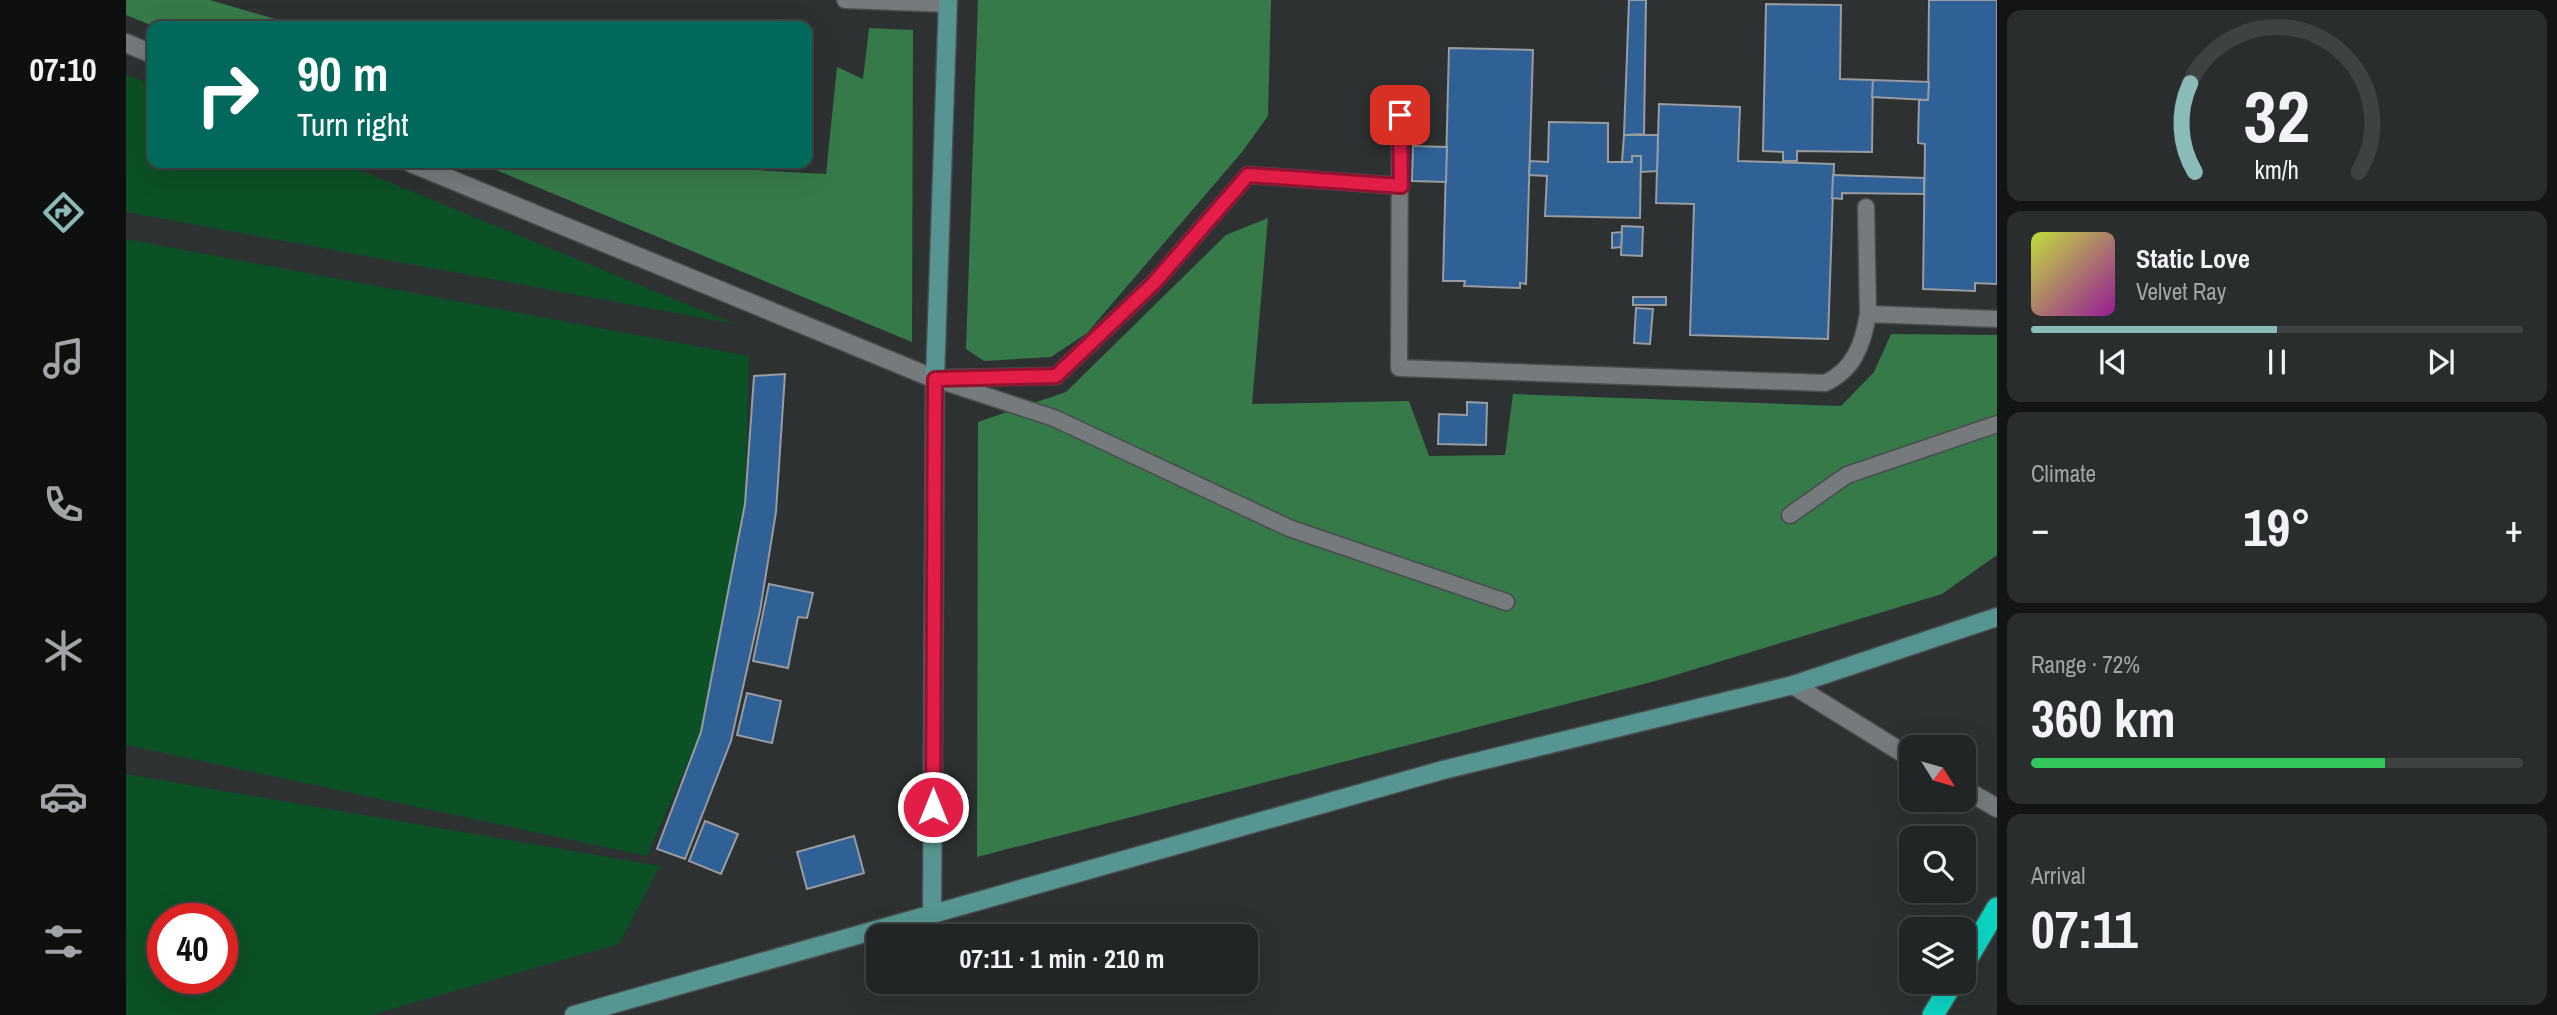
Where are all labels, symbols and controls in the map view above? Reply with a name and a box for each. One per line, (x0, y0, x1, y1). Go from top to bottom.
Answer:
text: 90 m (297, 40, 389, 106)
text: 07:10 (29, 48, 97, 91)
icon: right (182, 49, 273, 140)
text: 32 (2244, 67, 2310, 165)
pin (1370, 85, 1430, 145)
icon: arrive (1381, 96, 1419, 134)
text: Turn right (297, 103, 409, 146)
text: km/h (2255, 152, 2299, 186)
icon: directions (39, 188, 88, 237)
text: Static Love (2136, 241, 2250, 276)
text: Velvet Ray (2136, 276, 2226, 307)
icon: music (39, 334, 88, 383)
icon: previous (2094, 343, 2132, 381)
icon: pause (2258, 343, 2296, 381)
icon: next (2422, 343, 2460, 381)
text: Climate (2031, 458, 2096, 489)
icon: phone (39, 480, 88, 529)
text: 19° (2243, 492, 2311, 562)
text: − (2031, 503, 2049, 554)
text: + (2505, 503, 2523, 554)
icon: climate (39, 626, 88, 675)
text: Range · 72% (2031, 649, 2140, 680)
text: 360 km (2031, 683, 2176, 753)
north arrow (1899, 735, 1976, 812)
map controls (1899, 735, 1976, 994)
position arrow (896, 770, 970, 844)
icon: car (39, 772, 88, 821)
button: search (1899, 826, 1976, 903)
text: Arrival (2031, 860, 2086, 891)
text: 07:11 (2031, 894, 2138, 964)
speed limit sign: 40 (147, 903, 238, 994)
icon: filters (39, 917, 88, 966)
button: layers (1899, 917, 1976, 994)
text: 07:11 · 1 min · 210 m (959, 941, 1165, 976)

